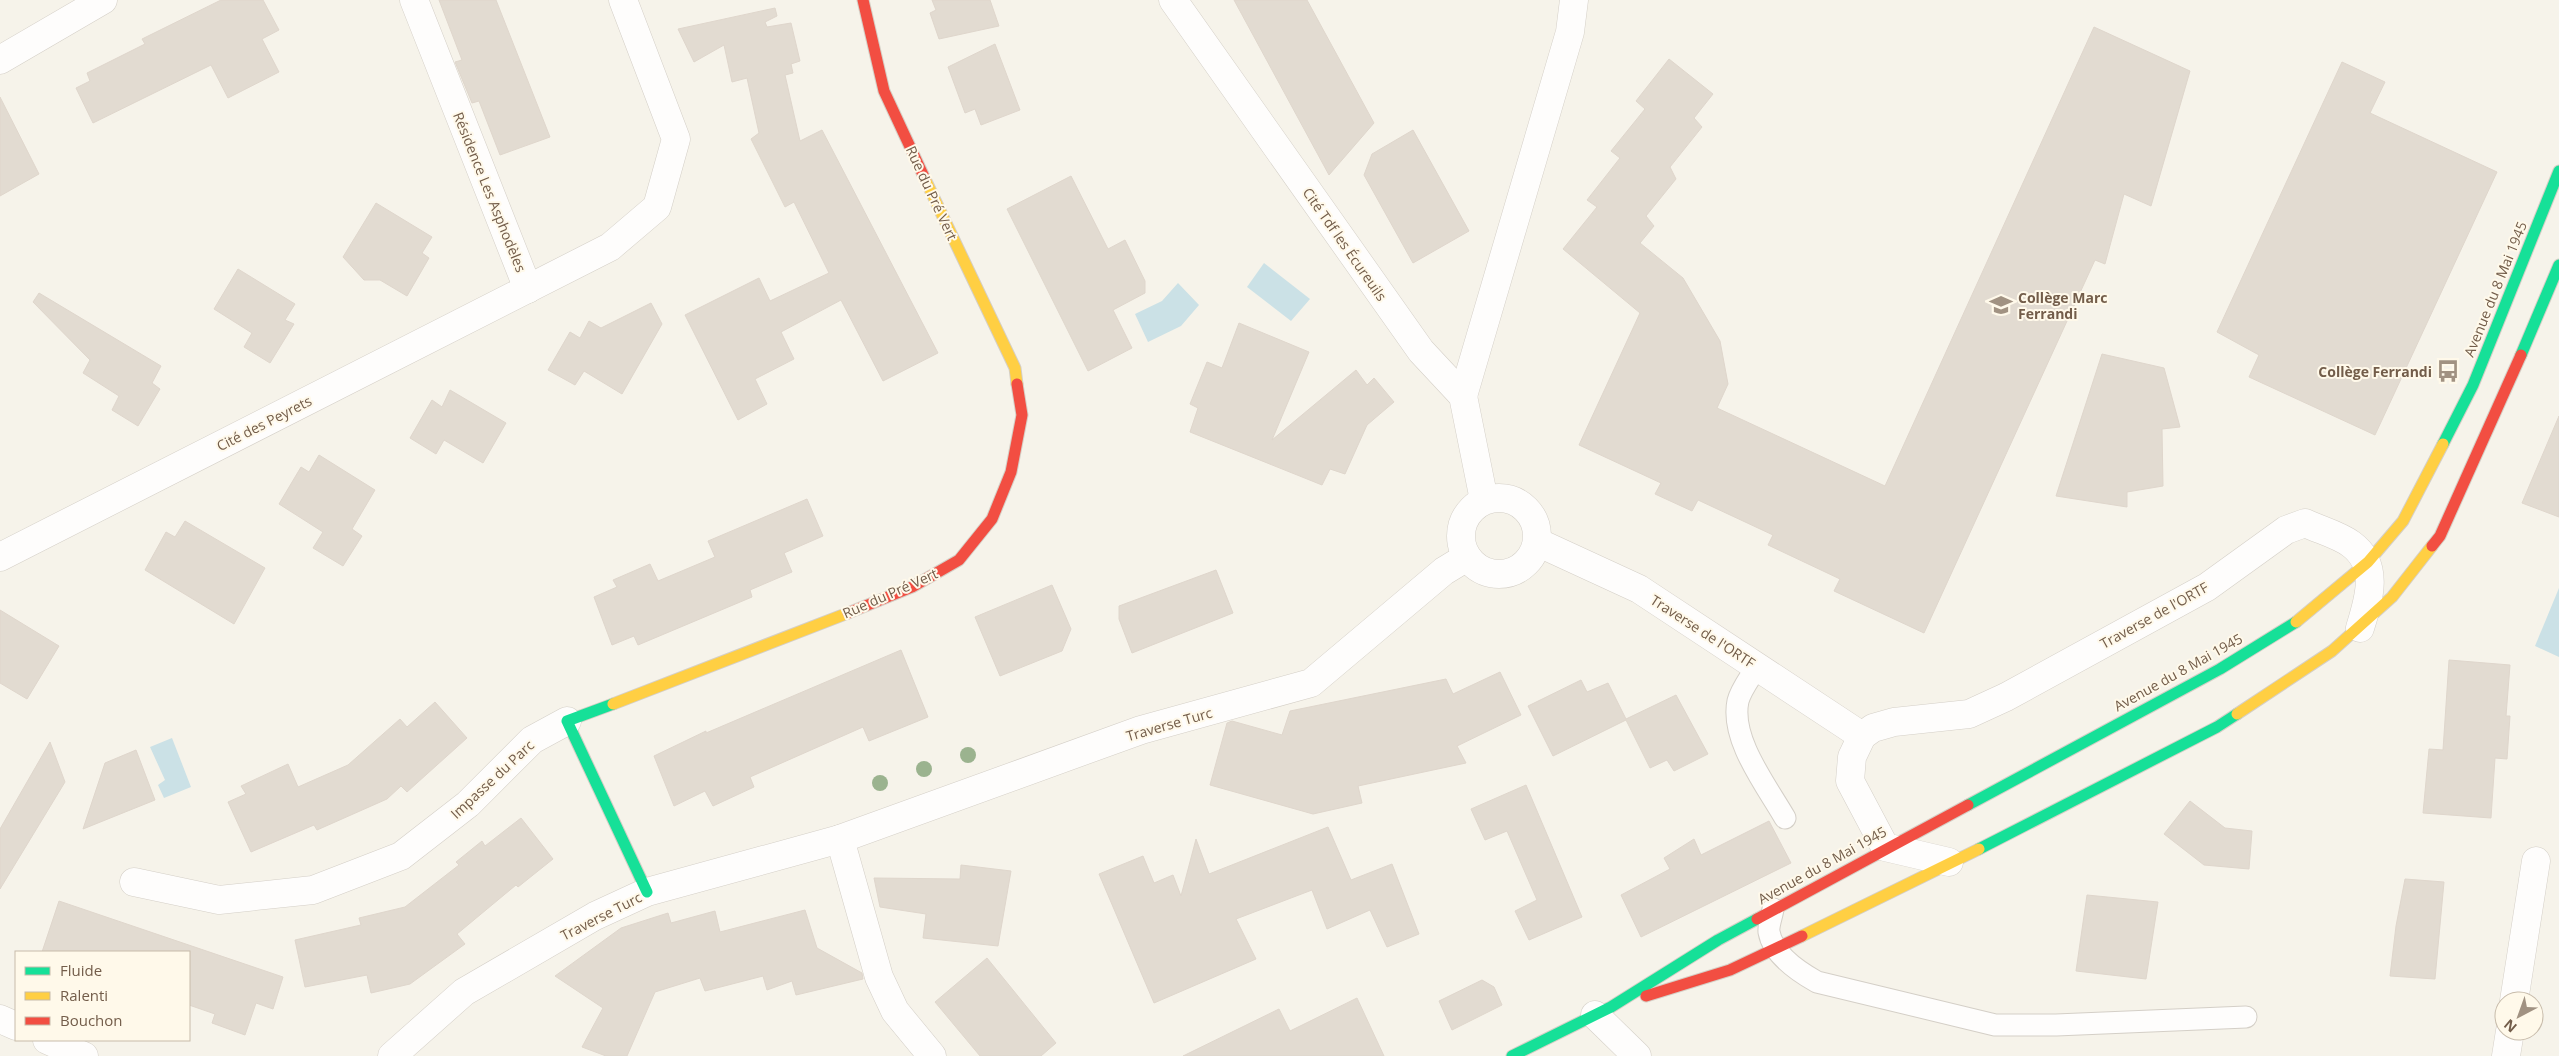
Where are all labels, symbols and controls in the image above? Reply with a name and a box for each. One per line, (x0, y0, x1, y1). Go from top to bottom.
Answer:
street label: Résidence Les Asphodèles (449, 109, 531, 275)
street label: Rue du Pré Vert (902, 143, 962, 243)
street label: Cité Tdf les Écureuils (1299, 184, 1391, 305)
street label: Avenue du 8 Mai 1945 (2459, 219, 2531, 359)
place label: Collège Marc Ferrandi (2018, 288, 2107, 323)
school or university icon: Collège Marc Ferrandi (1988, 292, 2014, 318)
bus stop icon: Collège Ferrandi (2435, 358, 2461, 384)
place label: Collège Ferrandi (2318, 362, 2432, 381)
street label: Cité des Peyrets (213, 391, 315, 455)
street label: Rue du Pré Vert (840, 564, 940, 622)
street label: Traverse de l'ORTF (2096, 577, 2212, 653)
street label: Traverse de l'ORTF (1647, 590, 1759, 672)
street label: Avenue du 8 Mai 1945 (2110, 629, 2246, 715)
street label: Traverse Turc (1124, 703, 1215, 745)
street label: Impasse du Parc (446, 735, 538, 823)
street label: Avenue du 8 Mai 1945 (1754, 822, 1890, 908)
street label: Traverse Turc (557, 887, 645, 945)
legend (15, 951, 190, 1041)
text: Fluide (60, 960, 102, 980)
text: Ralenti (60, 985, 108, 1005)
north arrow (2494, 991, 2544, 1041)
text: Bouchon (60, 1010, 123, 1030)
text: N (2500, 1015, 2521, 1037)

